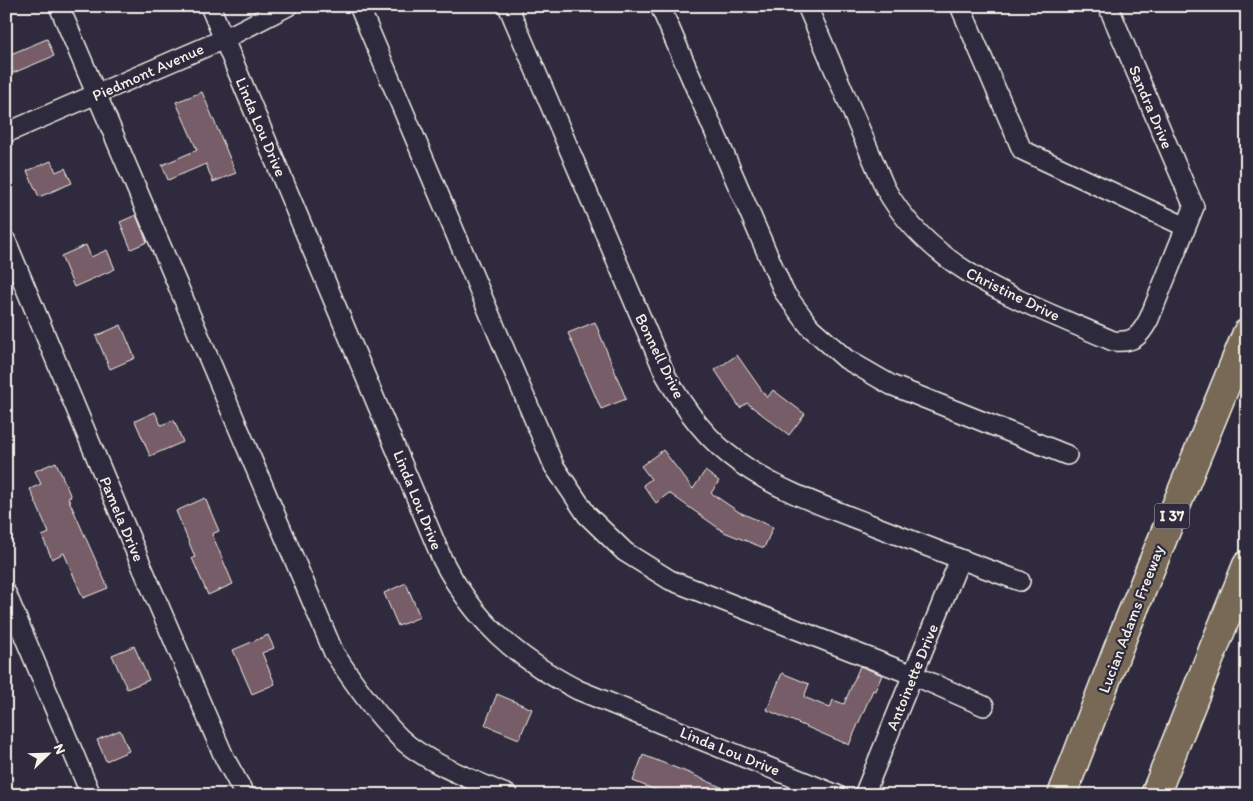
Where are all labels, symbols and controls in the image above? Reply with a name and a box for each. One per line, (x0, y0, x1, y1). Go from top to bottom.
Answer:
street label: Piedmont Avenue (89, 39, 207, 105)
street label: Sandra Drive (1125, 62, 1177, 152)
street label: Linda Lou Drive (232, 74, 291, 180)
street label: Christine Drive (963, 263, 1063, 325)
street label: Bonnell Drive (631, 310, 689, 402)
street label: Linda Lou Drive (389, 447, 447, 553)
street label: Pamela Drive (96, 474, 148, 564)
road number: I 37 (1154, 504, 1190, 528)
street label: Lucian Adams Freeway (1094, 542, 1168, 696)
street label: Antoinette Drive (882, 621, 942, 733)
street label: Linda Lou Drive (677, 722, 783, 780)
north arrow (22, 728, 72, 778)
text: N (50, 741, 69, 757)

